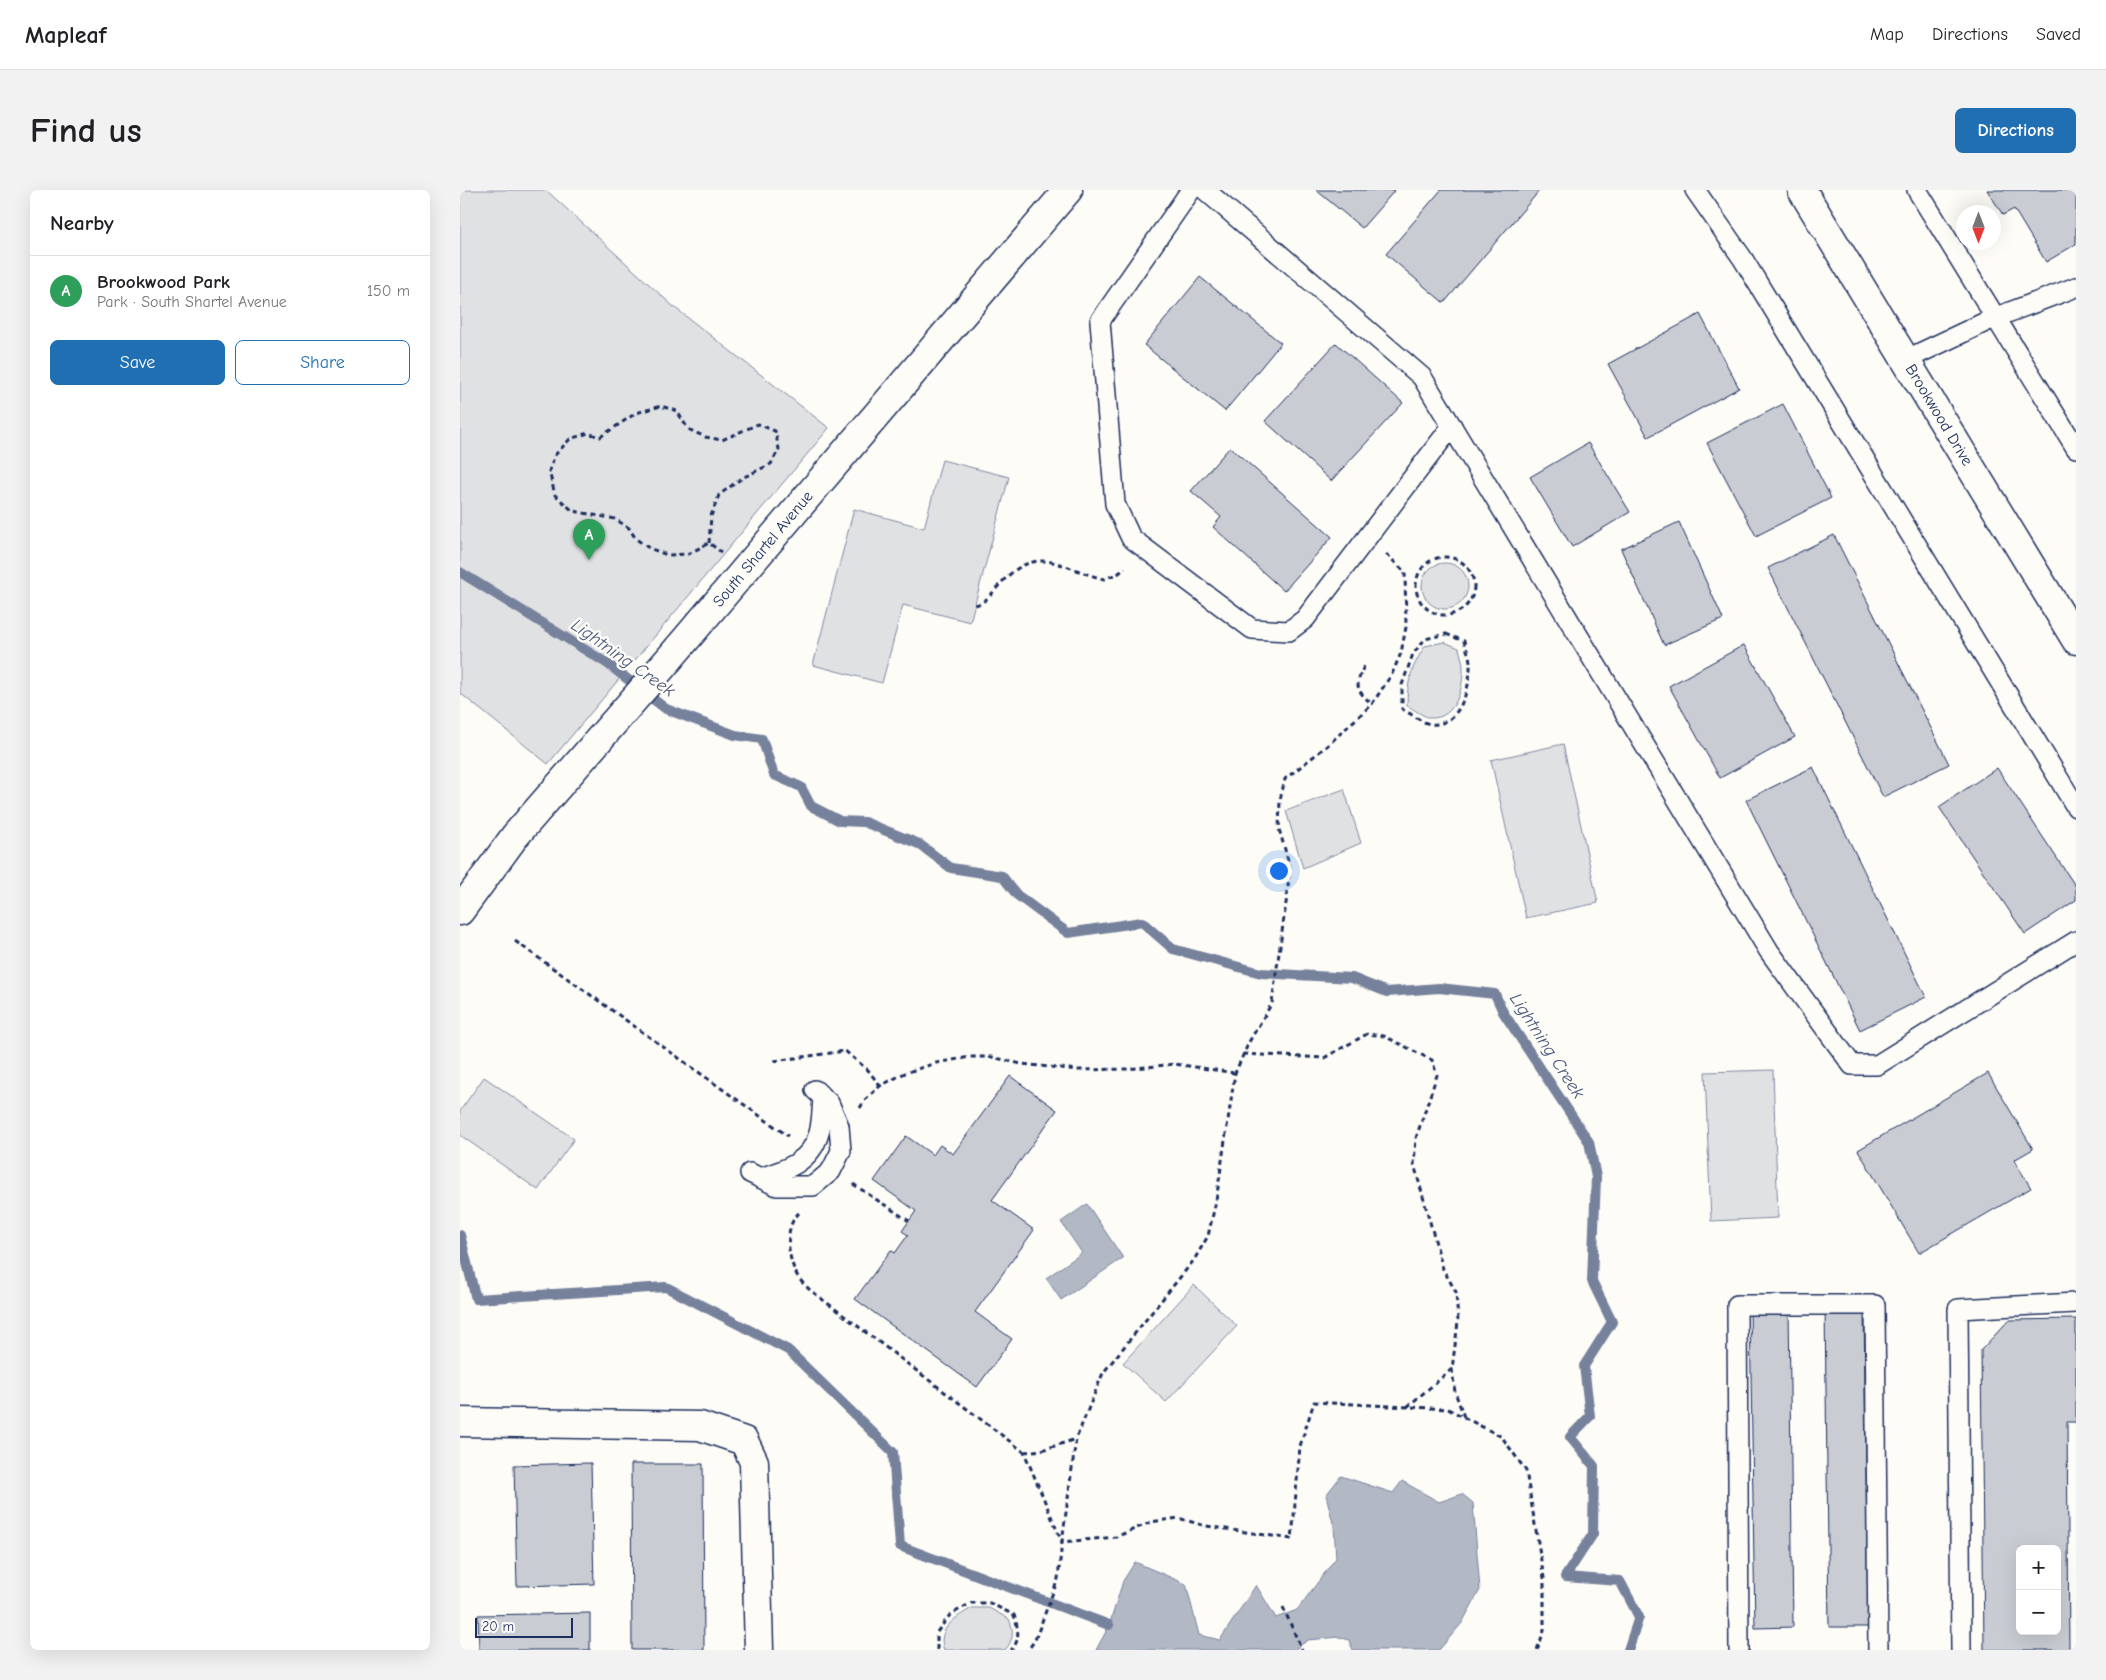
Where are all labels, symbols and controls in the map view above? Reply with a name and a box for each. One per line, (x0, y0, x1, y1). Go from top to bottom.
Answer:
text: Mapleaf (25, 21, 106, 49)
text: Map (1870, 24, 1904, 45)
text: Directions (1932, 24, 2008, 45)
text: Saved (2036, 24, 2081, 45)
button: Directions (1955, 108, 2076, 153)
text: Find us (30, 110, 142, 151)
north arrow (1956, 205, 2001, 250)
text: Nearby (50, 211, 114, 235)
text: Brookwood Park (97, 271, 230, 293)
text: A (62, 282, 70, 300)
text: 150 m (367, 282, 410, 300)
text: Park · South Shartel Avenue (97, 293, 287, 311)
button: Save (50, 340, 225, 385)
button: Share (235, 340, 410, 385)
street label: Brookwood Drive (1902, 361, 1976, 469)
street label: South Shartel Avenue (709, 487, 817, 611)
pin: A (573, 519, 605, 560)
water label: Lightning Creek (567, 615, 679, 702)
your location (1266, 858, 1292, 884)
water label: Lightning Creek (1505, 989, 1589, 1103)
map controls (2016, 1545, 2061, 1635)
button: + (2016, 1545, 2061, 1590)
button: − (2016, 1590, 2061, 1635)
scale bar (475, 1615, 572, 1638)
text: 20 m (482, 1618, 514, 1635)

